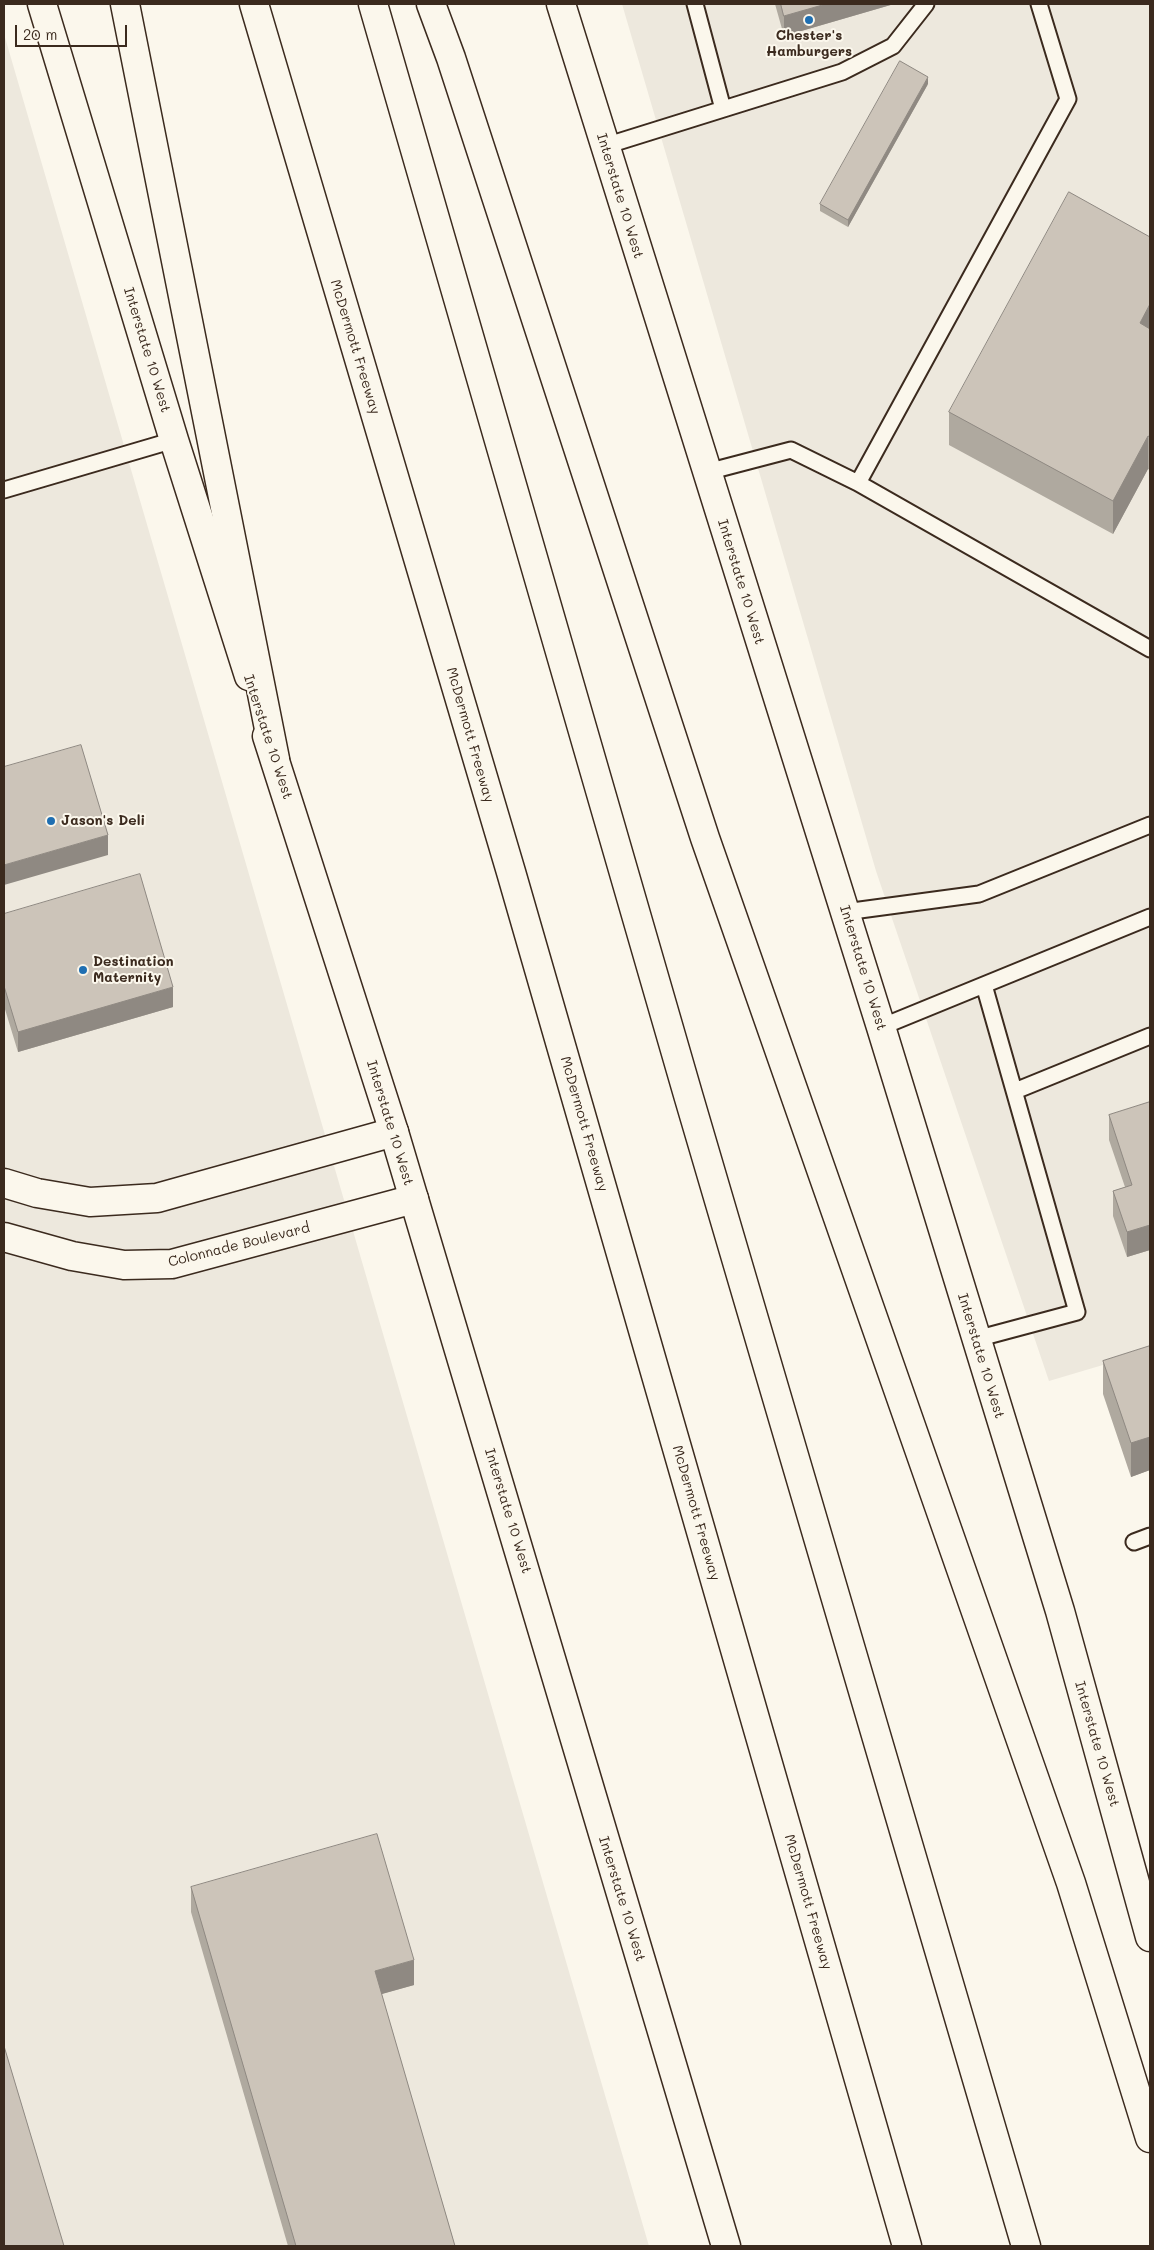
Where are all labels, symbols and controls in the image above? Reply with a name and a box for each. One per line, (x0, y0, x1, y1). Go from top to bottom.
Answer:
marker: Chester's Hamburgers (803, 14, 815, 26)
scale bar (18, 15, 130, 47)
text: 20 m (23, 24, 57, 44)
place label: Chester's Hamburgers (766, 28, 852, 60)
street label: Interstate 10 West (593, 131, 647, 261)
street label: McDermott Freeway (326, 278, 384, 416)
street label: Interstate 10 West (120, 285, 174, 415)
street label: Interstate 10 West (714, 517, 768, 647)
street label: McDermott Freeway (443, 665, 497, 805)
street label: Interstate 10 West (240, 673, 296, 801)
place label: Jason's Deli (61, 813, 145, 829)
marker: Jason's Deli (45, 815, 57, 827)
street label: Interstate 10 West (836, 903, 890, 1033)
place label: Destination Maternity (93, 954, 173, 986)
marker: Destination Maternity (77, 964, 89, 976)
street label: McDermott Freeway (557, 1054, 611, 1194)
street label: Interstate 10 West (363, 1058, 417, 1188)
street label: Colonnade Boulevard (167, 1219, 311, 1271)
street label: Interstate 10 West (954, 1291, 1008, 1421)
street label: McDermott Freeway (669, 1443, 723, 1583)
street label: Interstate 10 West (481, 1446, 535, 1576)
street label: Interstate 10 West (1071, 1679, 1123, 1809)
street label: McDermott Freeway (781, 1832, 835, 1972)
street label: Interstate 10 West (595, 1834, 649, 1964)

